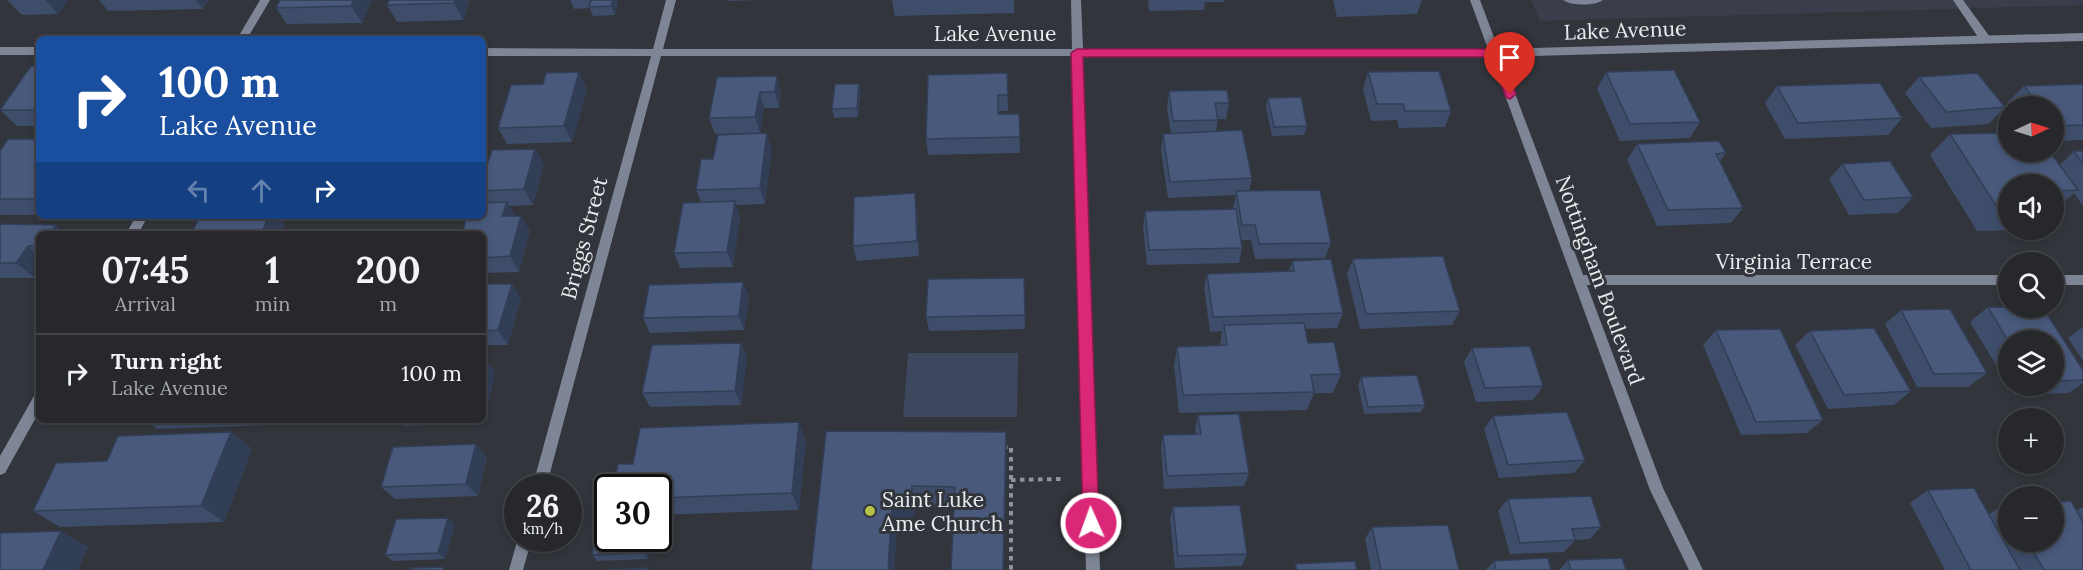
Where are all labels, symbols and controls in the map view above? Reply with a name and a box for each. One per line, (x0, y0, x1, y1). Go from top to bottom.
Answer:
street label: Lake Avenue (1563, 14, 1687, 46)
street label: Lake Avenue (934, 20, 1056, 47)
pin (1484, 32, 1535, 94)
icon: arrive (1493, 41, 1526, 74)
text: 100 m (159, 55, 279, 109)
icon: right (60, 60, 138, 138)
north arrow (1998, 96, 2064, 162)
map controls (1998, 96, 2064, 552)
text: Lake Avenue (159, 108, 317, 142)
street label: Nottingham Boulevard (1550, 172, 1650, 388)
street label: Briggs Street (555, 173, 614, 302)
icon: left (182, 174, 215, 207)
icon: ahead (245, 174, 278, 207)
icon: right (308, 174, 341, 207)
button: sound (1998, 174, 2064, 240)
text: 07:45 (101, 247, 189, 293)
text: 1 (265, 247, 280, 293)
text: 200 (356, 247, 421, 293)
street label: Virginia Terrace (1715, 248, 1872, 275)
button: search (1998, 252, 2064, 318)
text: Arrival (115, 291, 176, 316)
text: min (255, 291, 290, 316)
text: m (379, 291, 397, 316)
button: layers (1998, 330, 2064, 396)
text: Turn right (111, 347, 222, 375)
icon: right (60, 357, 93, 390)
text: 100 m (401, 359, 462, 387)
text: Lake Avenue (111, 375, 228, 400)
button: + (1998, 408, 2064, 474)
speed limit sign: 30 (594, 474, 672, 552)
place label: Saint Luke Ame Church (881, 486, 1003, 537)
button: − (1998, 486, 2064, 552)
text: 26 (526, 487, 560, 525)
position arrow (1059, 491, 1123, 555)
marker: Saint Luke Ame Church (863, 504, 877, 518)
text: km/h (523, 519, 563, 538)

